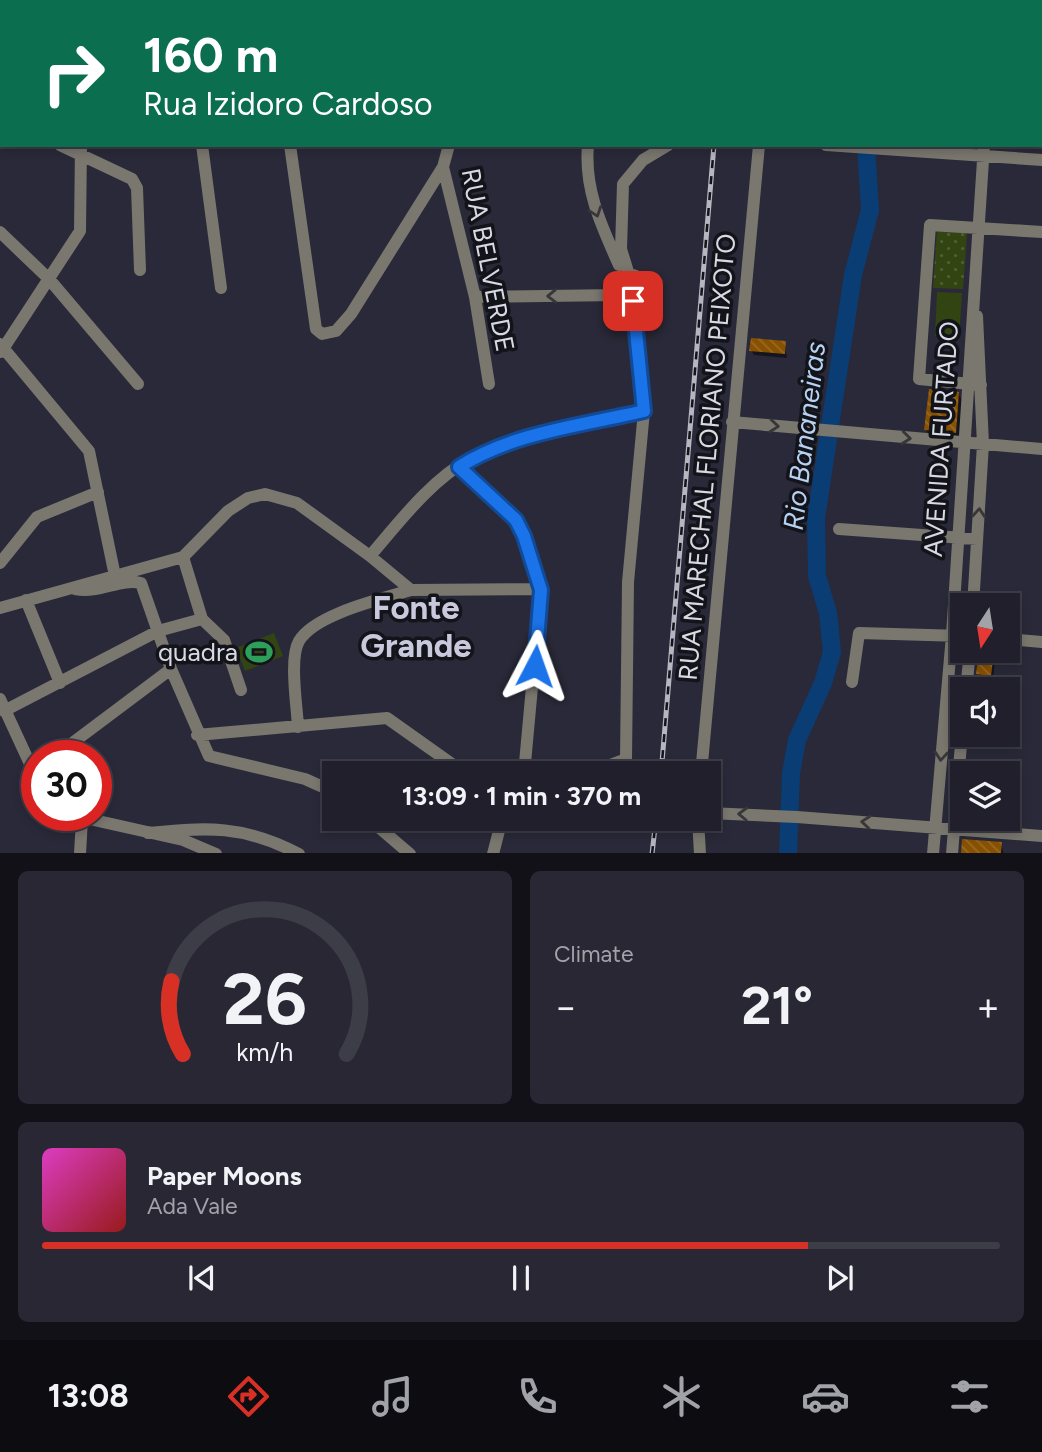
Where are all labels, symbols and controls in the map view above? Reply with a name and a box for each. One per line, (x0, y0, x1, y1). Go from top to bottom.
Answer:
text: 160 m (143, 25, 278, 84)
icon: right (28, 28, 119, 119)
text: Rua Izidoro Cardoso (143, 85, 433, 123)
street label: RUA BELVERDE (455, 165, 521, 355)
one-way arrow (588, 206, 603, 218)
street label: RUA MARECHAL FLORIANO PEIXOTO (672, 232, 742, 682)
pin (603, 271, 663, 331)
icon: arrive (614, 282, 652, 320)
one-way arrow (546, 288, 557, 303)
street label: AVENIDA FURTADO (917, 320, 965, 558)
water label: Rio Bananeiras (776, 340, 832, 532)
one-way arrow (769, 418, 780, 433)
one-way arrow (900, 430, 911, 445)
one-way arrow (971, 507, 986, 518)
district label: Fonte Grande (360, 588, 472, 665)
north arrow (950, 593, 1020, 663)
map controls (950, 593, 1020, 831)
position arrow (498, 629, 572, 703)
place label: quadra (158, 636, 238, 668)
sports icon: quadra (244, 637, 274, 667)
button: sound (950, 677, 1020, 747)
speed limit sign: 30 (21, 740, 112, 831)
one-way arrow (934, 751, 949, 762)
button: layers (950, 761, 1020, 831)
text: 13:09 · 1 min · 370 m (402, 780, 641, 812)
one-way arrow (737, 807, 748, 822)
one-way arrow (861, 815, 872, 830)
text: Climate (554, 940, 633, 968)
text: 26 (223, 955, 307, 1042)
text: 21° (741, 975, 813, 1037)
text: − (554, 984, 578, 1030)
text: + (976, 984, 1000, 1030)
text: km/h (236, 1036, 294, 1066)
text: Paper Moons (147, 1160, 302, 1192)
text: Ada Vale (147, 1192, 238, 1220)
icon: previous (183, 1259, 221, 1297)
icon: pause (502, 1259, 540, 1297)
icon: next (821, 1259, 859, 1297)
icon: directions (224, 1372, 273, 1421)
icon: music (368, 1372, 417, 1421)
icon: phone (513, 1372, 562, 1421)
icon: climate (657, 1372, 706, 1421)
icon: car (801, 1372, 850, 1421)
icon: filters (945, 1372, 994, 1421)
text: 13:08 (48, 1377, 129, 1415)

